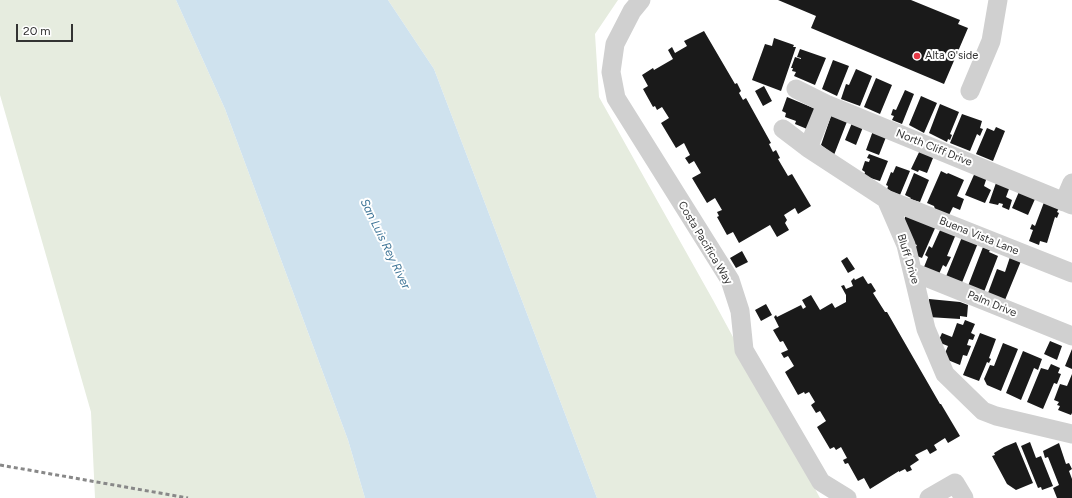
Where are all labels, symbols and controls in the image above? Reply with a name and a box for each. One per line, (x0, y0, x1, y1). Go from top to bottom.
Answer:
scale bar (18, 16, 75, 42)
text: 20 m (23, 24, 51, 38)
place label: Alta O'side (925, 49, 978, 63)
marker: Alta O'side (912, 51, 922, 61)
street label: North Cliff Drive (894, 127, 974, 169)
water label: San Luis Rey River (357, 196, 413, 292)
street label: Costa Pacifica Way (675, 199, 735, 287)
street label: Buena Vista Lane (937, 214, 1021, 258)
street label: Bluff Drive (894, 232, 922, 286)
street label: Palm Drive (966, 288, 1018, 320)

